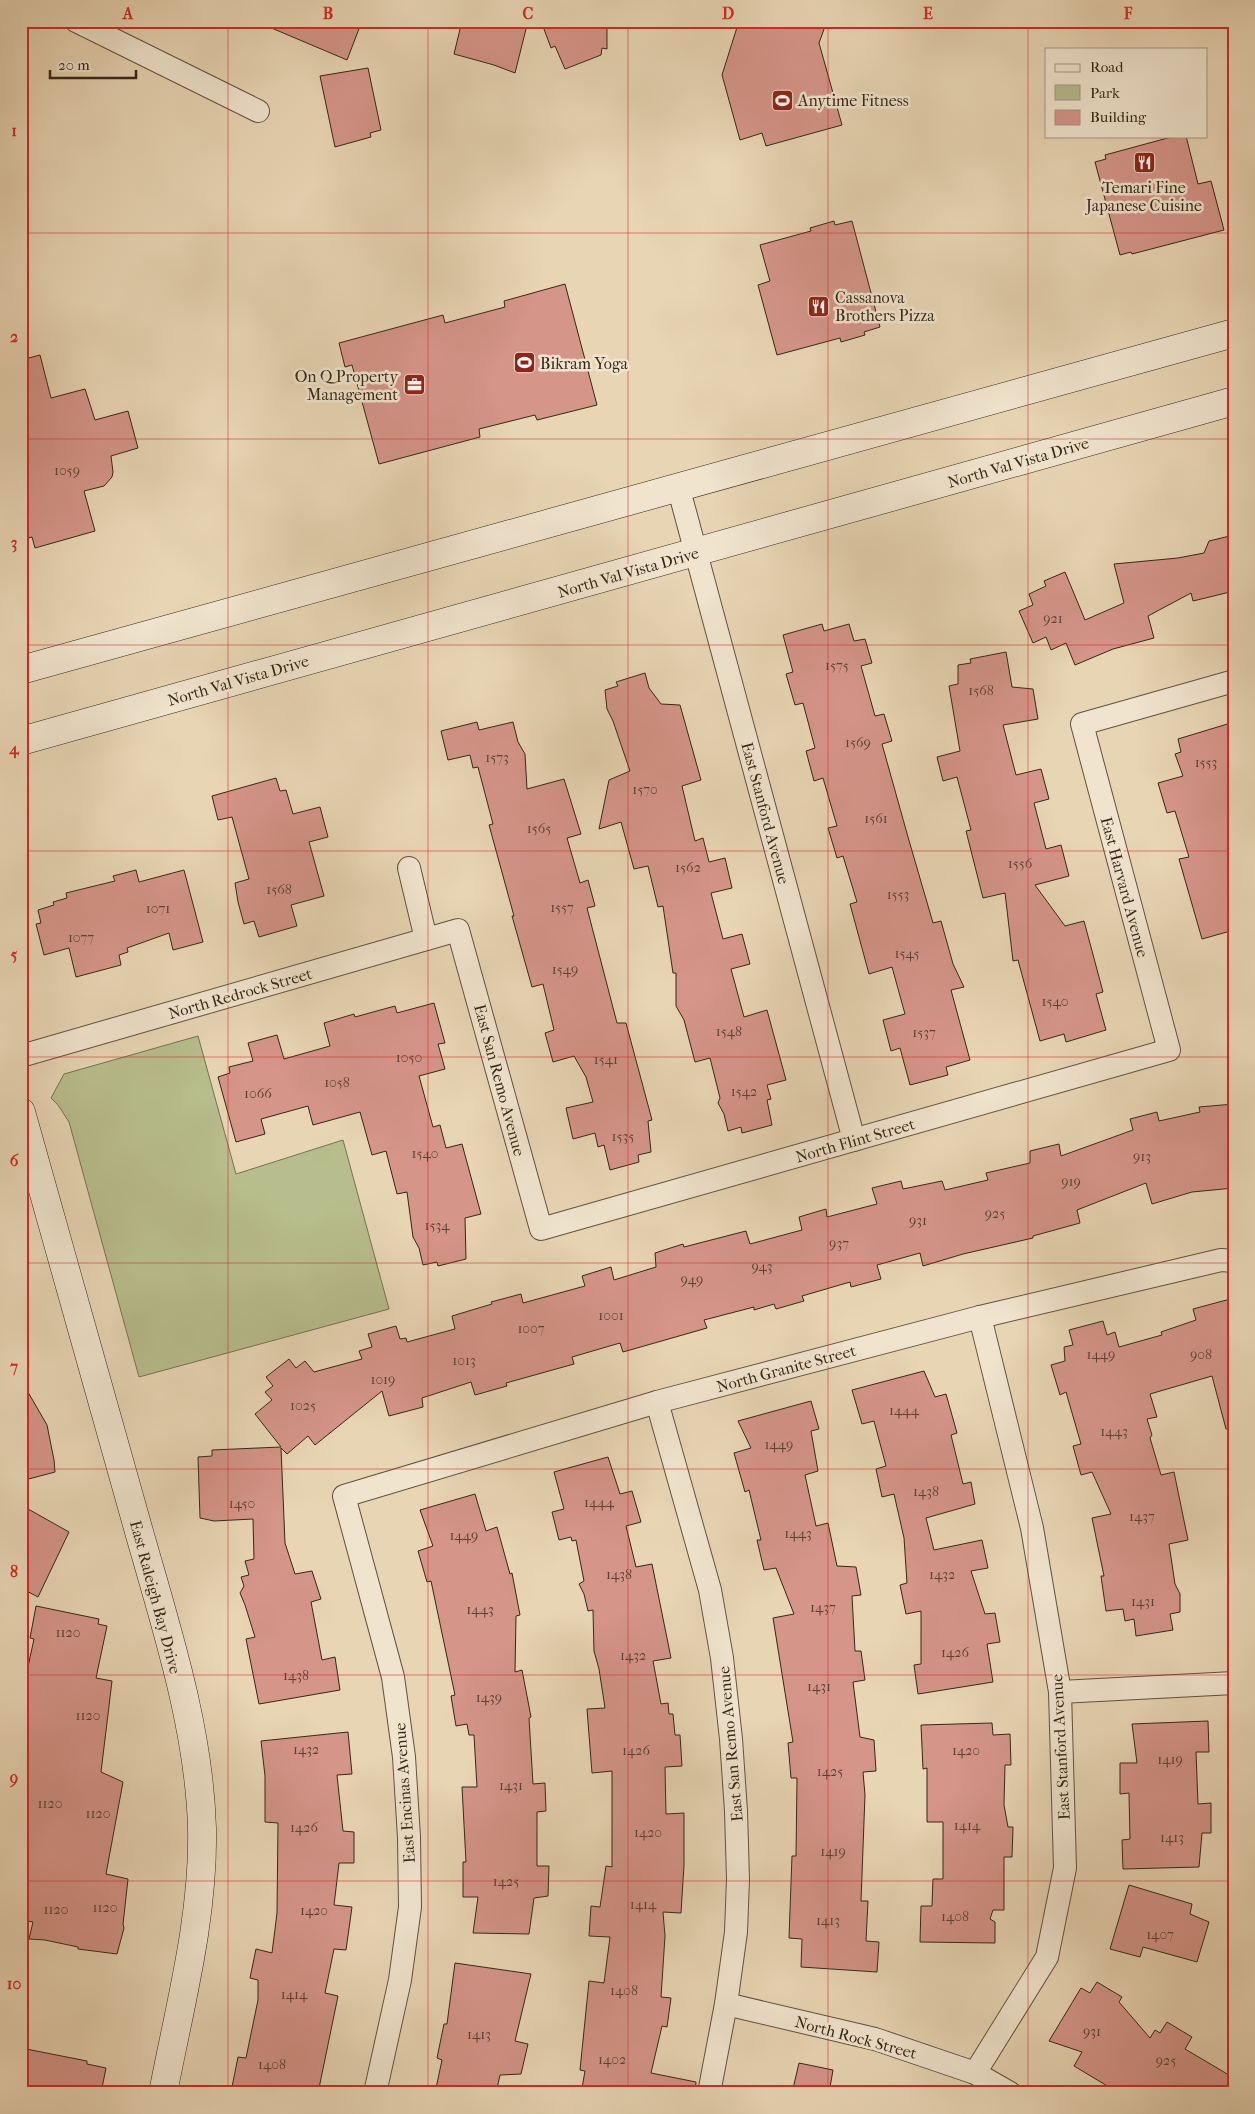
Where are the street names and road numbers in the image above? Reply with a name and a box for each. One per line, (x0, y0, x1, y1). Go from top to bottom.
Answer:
street label: North Val Vista Drive (945, 433, 1091, 492)
street label: North Val Vista Drive (555, 543, 701, 602)
street label: North Val Vista Drive (165, 651, 311, 710)
street label: East Stanford Avenue (737, 740, 794, 886)
street label: East Harvard Avenue (1097, 815, 1152, 960)
street label: North Redrock Street (166, 964, 314, 1023)
street label: East San Remo Avenue (470, 1002, 529, 1158)
street label: North Flint Street (793, 1114, 917, 1167)
street label: North Granite Street (714, 1341, 858, 1396)
street label: East Raleigh Bay Drive (126, 1518, 185, 1676)
street label: East San Remo Avenue (714, 1665, 747, 1823)
street label: East Stanford Avenue (1047, 1673, 1074, 1821)
street label: East Encinas Avenue (390, 1722, 419, 1864)
street label: North Rock Street (793, 2012, 919, 2063)

